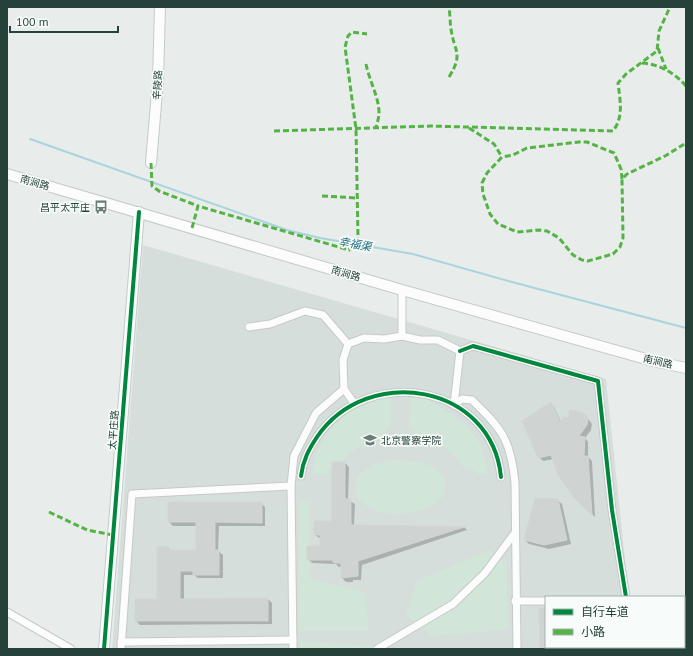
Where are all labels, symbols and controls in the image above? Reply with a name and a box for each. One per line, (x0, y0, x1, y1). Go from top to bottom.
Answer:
scale bar (10, 8, 118, 34)
text: 100 m (16, 14, 49, 29)
street label: 辛陵路 (150, 70, 165, 100)
street label: 南涧路 (19, 172, 51, 193)
bus stop icon: 昌平太平庄 (93, 199, 109, 215)
place label: 昌平太平庄 (40, 201, 90, 214)
water label: 幸福渠 (338, 234, 374, 254)
street label: 南涧路 (330, 263, 362, 284)
street label: 南涧路 (642, 352, 674, 371)
street label: 太平庄路 (106, 410, 121, 450)
school or university icon: 北京警察学院 (362, 432, 378, 448)
place label: 北京警察学院 (381, 434, 441, 447)
legend (545, 596, 685, 648)
text: 自行车道 (581, 604, 629, 619)
text: 小路 (581, 624, 605, 639)

